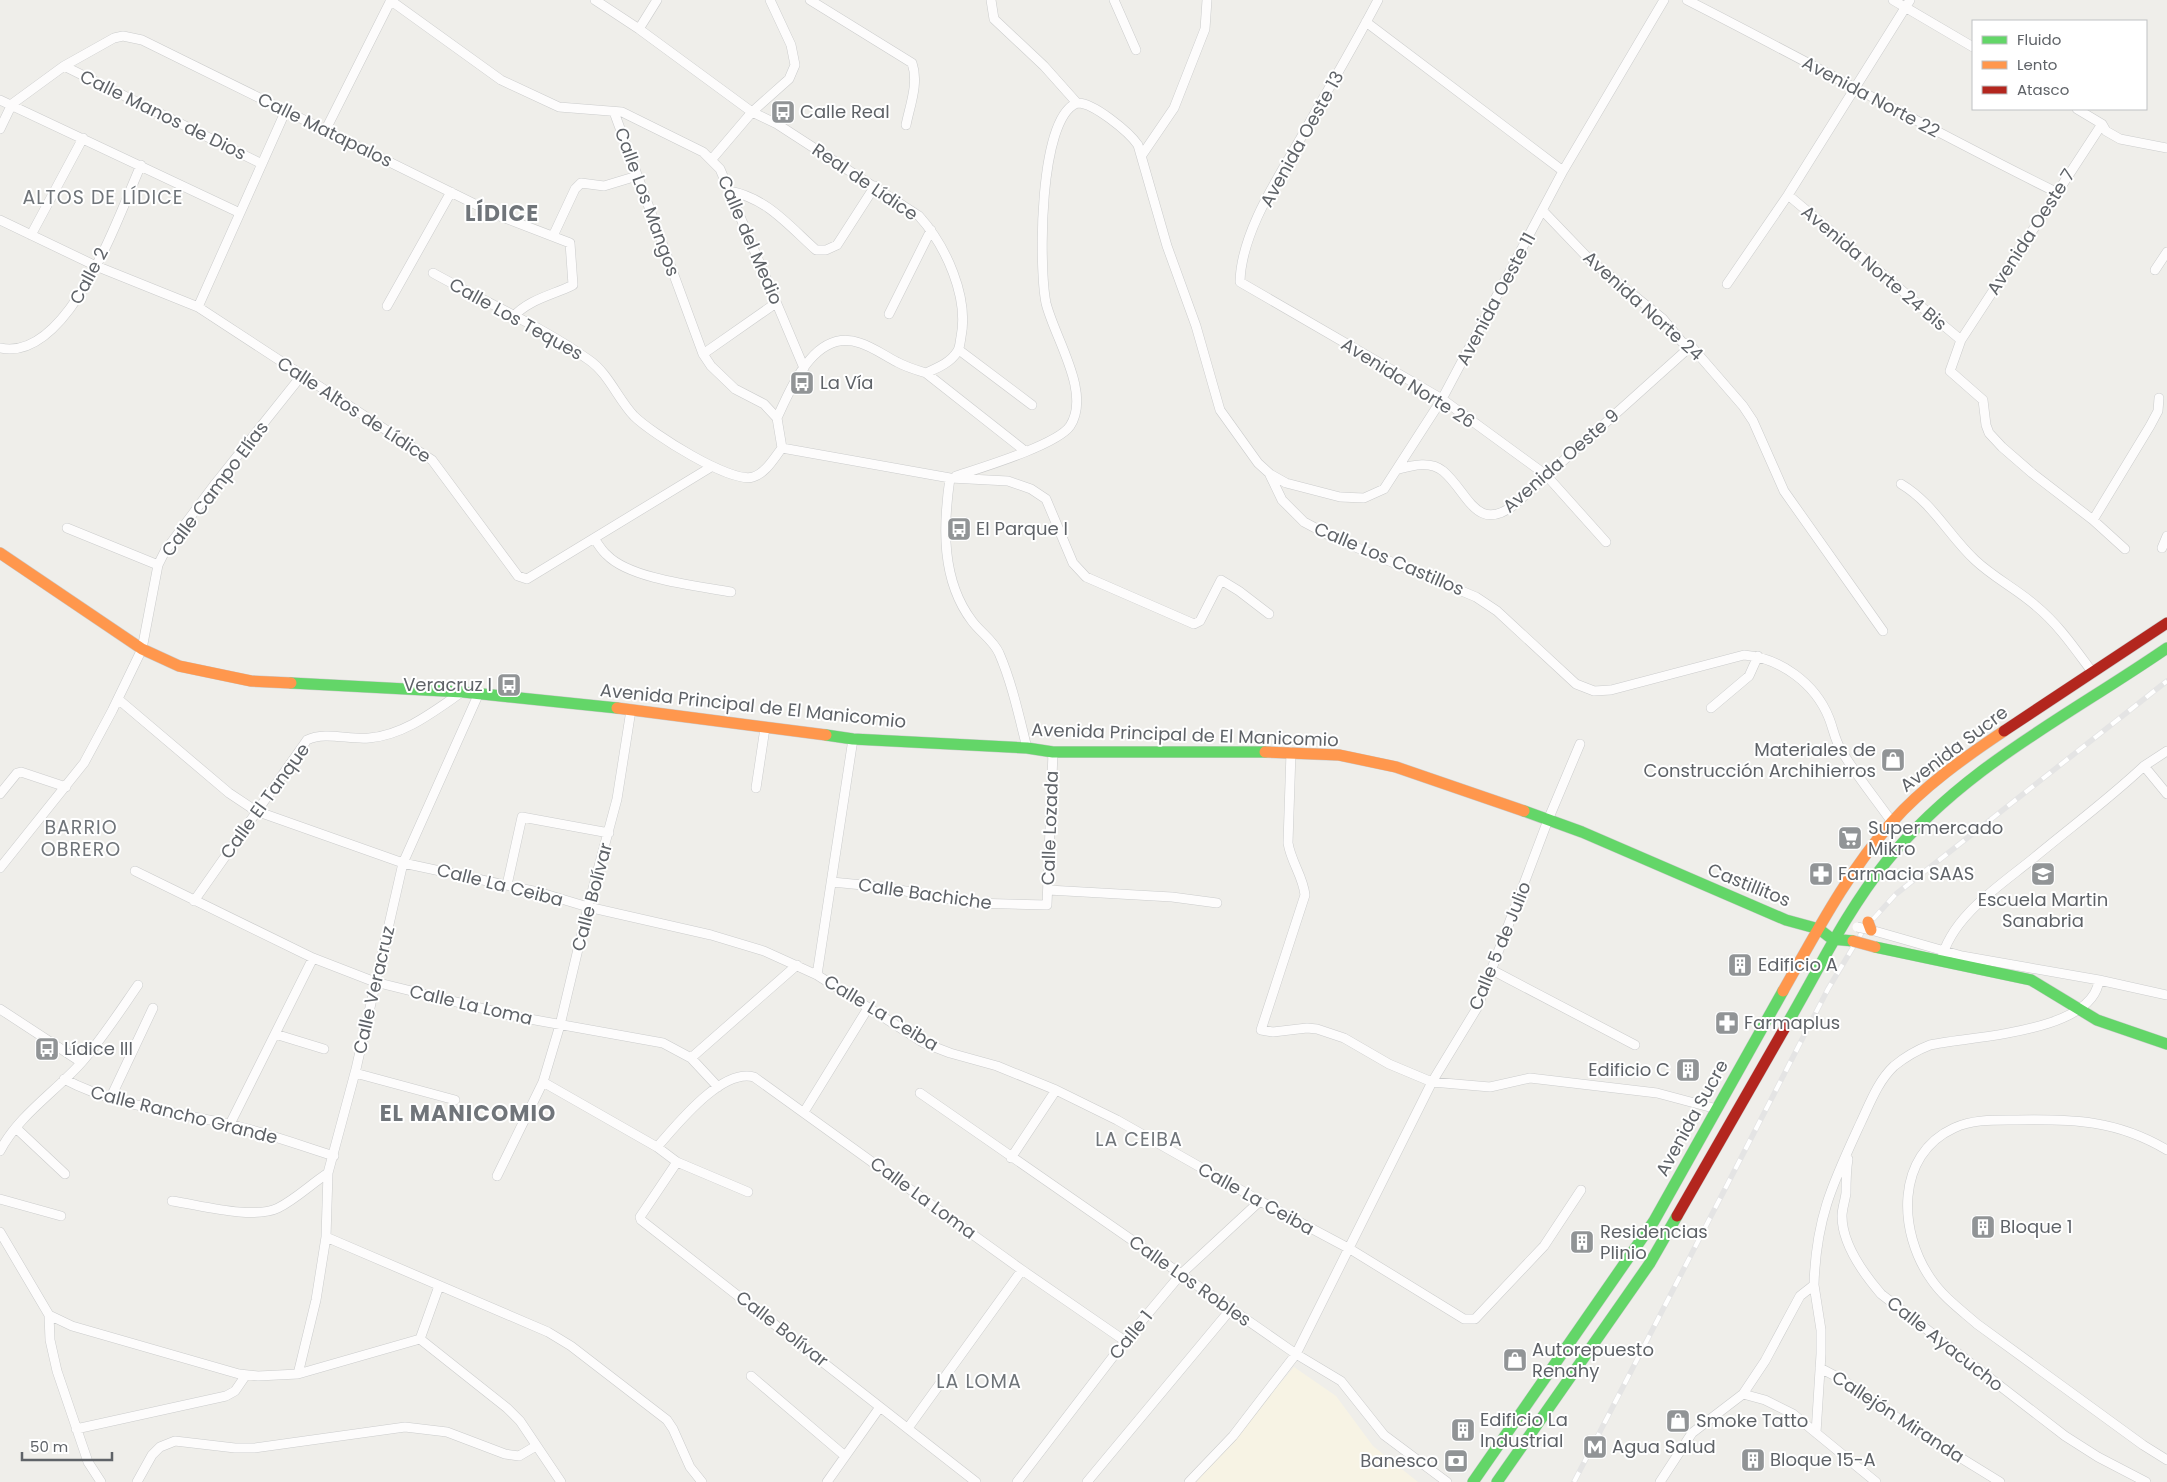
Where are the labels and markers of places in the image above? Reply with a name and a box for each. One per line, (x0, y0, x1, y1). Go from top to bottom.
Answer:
bus stop icon: Calle Real (770, 99, 796, 125)
place label: Calle Real (800, 99, 890, 124)
bus stop icon: La Vía (789, 370, 815, 396)
place label: La Vía (820, 370, 874, 395)
bus stop icon: El Parque I (946, 516, 972, 542)
place label: El Parque I (976, 516, 1068, 541)
place label: Veracruz I (403, 672, 492, 697)
bus stop icon: Veracruz I (496, 672, 522, 698)
place label: Materiales de Construcción Archihierros (1644, 737, 1876, 783)
shop icon: Materiales de Construcción Archihierros (1880, 747, 1906, 773)
place label: Supermercado Mikro (1868, 815, 2003, 861)
supermarket icon: Supermercado Mikro (1837, 825, 1863, 851)
pharmacy icon: Farmacia SAAS (1808, 861, 1834, 887)
place label: Farmacia SAAS (1838, 861, 1974, 886)
school or university icon: Escuela Martin Sanabria (2030, 861, 2056, 887)
place label: Escuela Martin Sanabria (1978, 887, 2108, 933)
building icon: Edificio A (1727, 952, 1753, 978)
place label: Edificio A (1758, 952, 1838, 977)
pharmacy icon: Farmaplus (1714, 1010, 1740, 1036)
place label: Farmaplus (1744, 1010, 1840, 1035)
bus stop icon: Lídice III (34, 1036, 60, 1062)
place label: Lídice III (64, 1036, 133, 1061)
place label: Edificio C (1588, 1057, 1670, 1082)
building icon: Edificio C (1675, 1057, 1701, 1083)
building icon: Bloque 1 (1970, 1214, 1996, 1240)
place label: Bloque 1 (2000, 1214, 2072, 1239)
place label: Residencias Plinio (1600, 1219, 1708, 1265)
building icon: Residencias Plinio (1569, 1229, 1595, 1255)
place label: Autorepuesto Renahy (1532, 1337, 1654, 1383)
shop icon: Autorepuesto Renahy (1502, 1347, 1528, 1373)
place label: Edificio La Industrial (1480, 1407, 1568, 1453)
shop icon: Smoke Tatto (1665, 1408, 1691, 1434)
place label: Smoke Tatto (1696, 1408, 1808, 1433)
building icon: Edificio La Industrial (1450, 1417, 1476, 1443)
metro station icon: Agua Salud (1582, 1434, 1608, 1460)
place label: Agua Salud (1612, 1434, 1716, 1459)
building icon: Bloque 15-A (1740, 1447, 1766, 1473)
place label: Bloque 15-A (1770, 1447, 1876, 1472)
place label: Banesco (1360, 1448, 1438, 1473)
bank icon: Banesco (1443, 1448, 1469, 1474)

